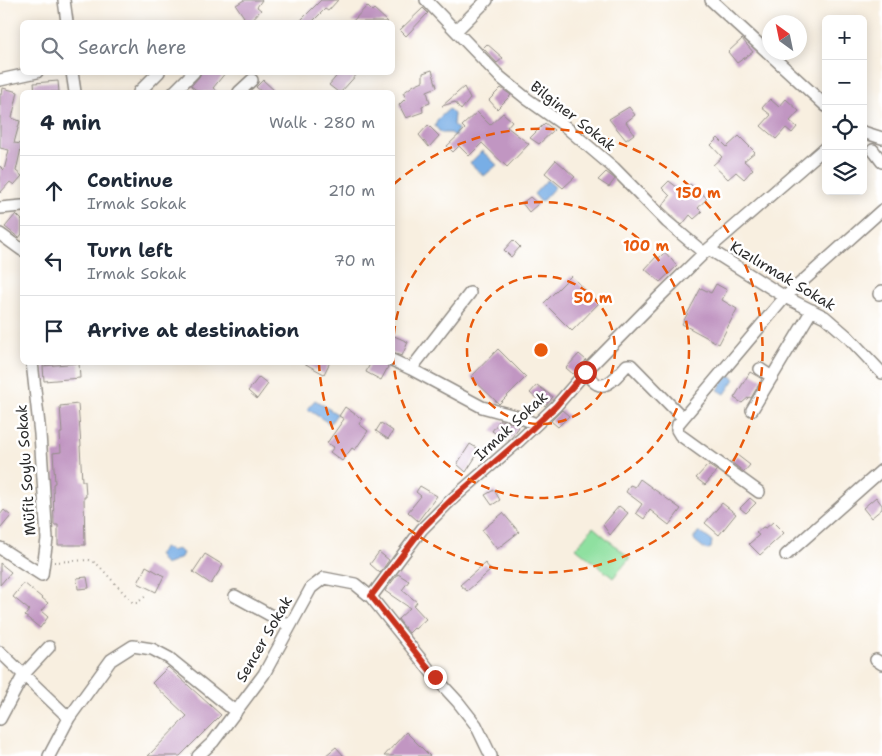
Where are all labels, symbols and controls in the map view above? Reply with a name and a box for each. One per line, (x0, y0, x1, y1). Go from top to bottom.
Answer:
north arrow (762, 15, 807, 60)
map controls (822, 15, 867, 195)
button: + (822, 15, 867, 60)
search box (20, 20, 395, 75)
icon: search (38, 34, 66, 62)
text: Search here (78, 35, 187, 60)
button: − (822, 60, 867, 105)
street label: Bilginer Sokak (526, 76, 620, 156)
button: locate (822, 105, 867, 150)
text: 4 min (40, 109, 101, 137)
text: Walk · 280 m (269, 112, 375, 133)
button: layers (822, 150, 867, 195)
text: Continue (87, 168, 173, 193)
icon: ahead (40, 177, 68, 205)
text: 210 m (328, 180, 375, 201)
text: 150 m (675, 183, 721, 203)
text: Irmak Sokak (87, 193, 187, 214)
text: 100 m (623, 236, 669, 256)
street label: Kızılırmak Sokak (726, 237, 840, 315)
text: Turn left (87, 238, 173, 263)
icon: left (40, 247, 68, 275)
text: 70 m (334, 250, 375, 271)
text: Irmak Sokak (87, 263, 187, 284)
text: 50 m (574, 288, 613, 308)
icon: arrive (40, 317, 68, 345)
text: Arrive at destination (87, 318, 299, 343)
centre of rings (532, 341, 550, 359)
route start (574, 361, 597, 384)
street label: Irmak Sokak (470, 387, 552, 465)
street label: Müfit Soylu Sokak (11, 404, 41, 536)
street label: Sencer Sokak (231, 592, 297, 686)
route end (424, 666, 447, 689)

